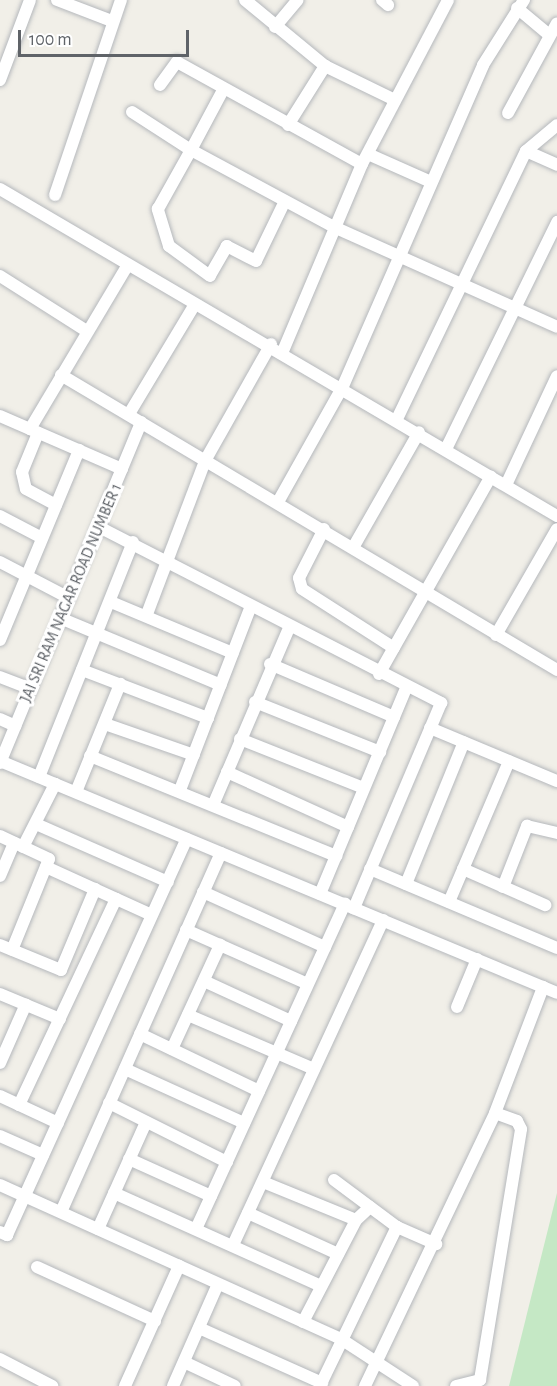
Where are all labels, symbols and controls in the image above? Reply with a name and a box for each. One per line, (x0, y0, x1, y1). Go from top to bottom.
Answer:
scale bar (21, 18, 192, 56)
text: 100 m (29, 31, 72, 49)
street label: JAI SRI RAM NAGAR ROAD NUMBER 1 (16, 481, 126, 705)

